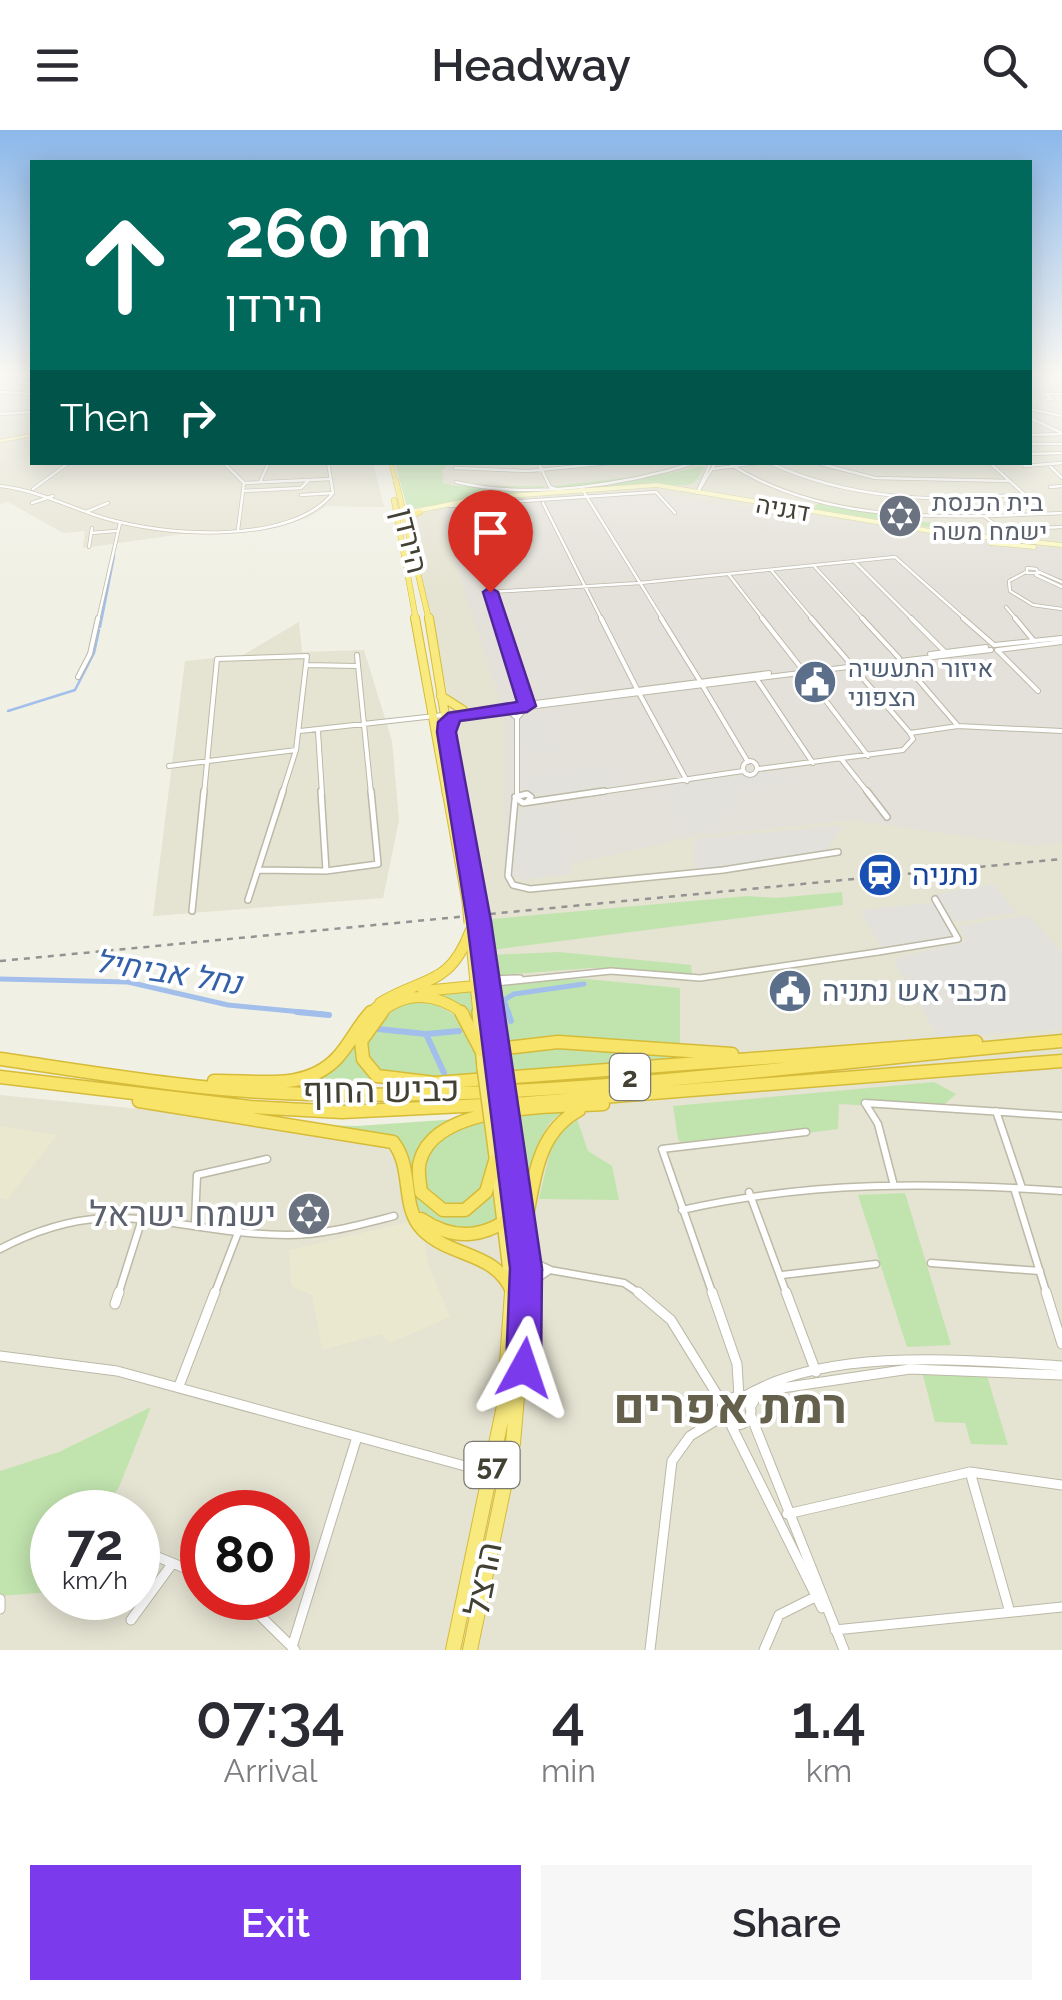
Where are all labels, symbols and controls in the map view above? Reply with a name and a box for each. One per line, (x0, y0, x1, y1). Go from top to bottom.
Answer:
icon: menu (30, 38, 85, 93)
icon: search (977, 38, 1032, 93)
text: Headway (431, 39, 631, 92)
text: 260 m (225, 191, 432, 273)
icon: ahead (60, 200, 190, 330)
text: הירדן (225, 280, 324, 333)
icon: right (170, 390, 225, 445)
text: Then (60, 395, 150, 440)
place label: בית הכנסת ישמח משה (932, 487, 1047, 546)
street label: דגניה (754, 489, 812, 527)
pin (448, 490, 533, 593)
synagogue icon: בית הכנסת ישמח משה (877, 493, 923, 539)
street label: הירדן (386, 505, 435, 577)
icon: arrive (463, 505, 518, 560)
place label: איזור התעשיה הצפוני (848, 653, 993, 712)
public building icon: איזור התעשיה הצפוני (792, 659, 838, 705)
station icon: נתניה (857, 852, 903, 898)
place label: נתניה (912, 857, 979, 892)
water label: נחל אביחיל (92, 942, 246, 1002)
public building icon: מכבי אש נתניה (767, 968, 813, 1014)
place label: מכבי אש נתניה (822, 973, 1008, 1008)
road number: 2 (610, 1054, 650, 1100)
street label: כביש החוף (302, 1068, 460, 1111)
synagogue icon: ישמח ישראל (286, 1191, 332, 1237)
place label: ישמח ישראל (89, 1193, 276, 1234)
position arrow (472, 1316, 576, 1420)
district label: רמת אפרים (613, 1378, 847, 1434)
road number: 57 (464, 1442, 520, 1488)
speed limit sign: 80 (180, 1490, 310, 1620)
text: 72 (67, 1513, 123, 1572)
street label: הרצל (455, 1538, 510, 1620)
text: km/h (62, 1565, 128, 1595)
text: 07:34 (196, 1682, 345, 1752)
text: 4 (552, 1682, 585, 1752)
text: 1.4 (792, 1682, 866, 1752)
text: Arrival (224, 1752, 317, 1789)
text: min (541, 1752, 596, 1789)
text: km (806, 1752, 852, 1789)
button: Exit (30, 1865, 521, 1980)
button: Share (541, 1865, 1032, 1980)

